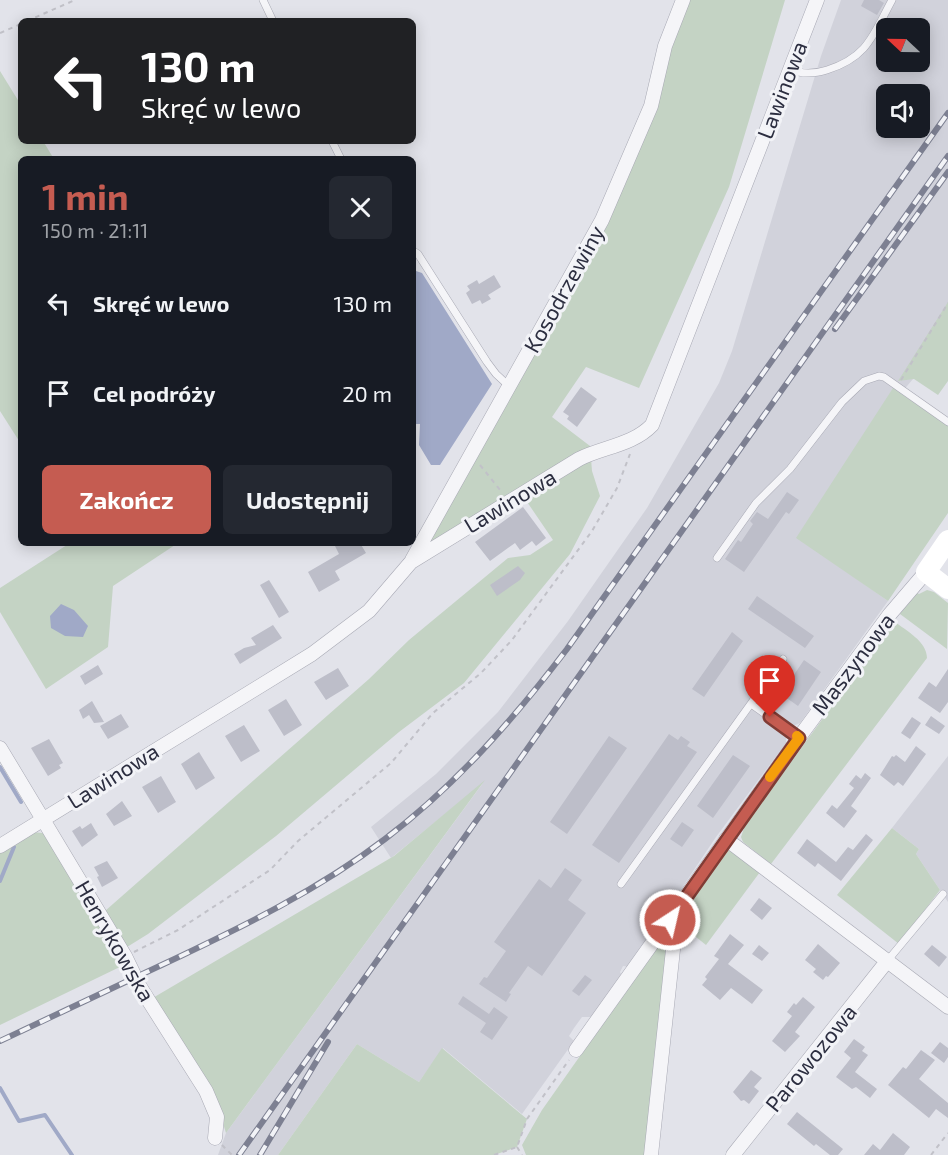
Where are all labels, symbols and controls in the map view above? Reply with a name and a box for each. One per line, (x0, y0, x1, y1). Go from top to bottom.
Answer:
north arrow (876, 18, 930, 72)
map controls (876, 18, 930, 138)
street label: Lawinowa (751, 37, 812, 142)
text: 130 m (141, 40, 256, 90)
icon: left (42, 42, 120, 120)
button: sound (876, 84, 930, 138)
text: Skręć w lewo (141, 91, 301, 123)
text: 1 min (42, 174, 129, 217)
button: close (329, 176, 392, 239)
text: 150 m · 21:11 (42, 218, 148, 242)
street label: Kosodrzewiny (517, 220, 609, 357)
icon: left (42, 287, 75, 320)
text: Skręć w lewo (93, 290, 230, 316)
text: 130 m (334, 290, 392, 316)
icon: arrive (42, 377, 75, 410)
text: Cel podróży (93, 380, 215, 406)
text: 20 m (342, 380, 392, 406)
street label: Lawinowa (459, 463, 560, 538)
button: Zakończ (42, 465, 211, 534)
button: Udostępnij (223, 465, 392, 534)
street label: Maszynowa (805, 607, 899, 719)
pin (744, 655, 795, 717)
icon: arrive (753, 664, 786, 697)
street label: Lawinowa (62, 737, 163, 813)
street label: Henrykowska (71, 875, 161, 1006)
position arrow (638, 888, 702, 952)
street label: Parowozowa (759, 999, 861, 1116)

